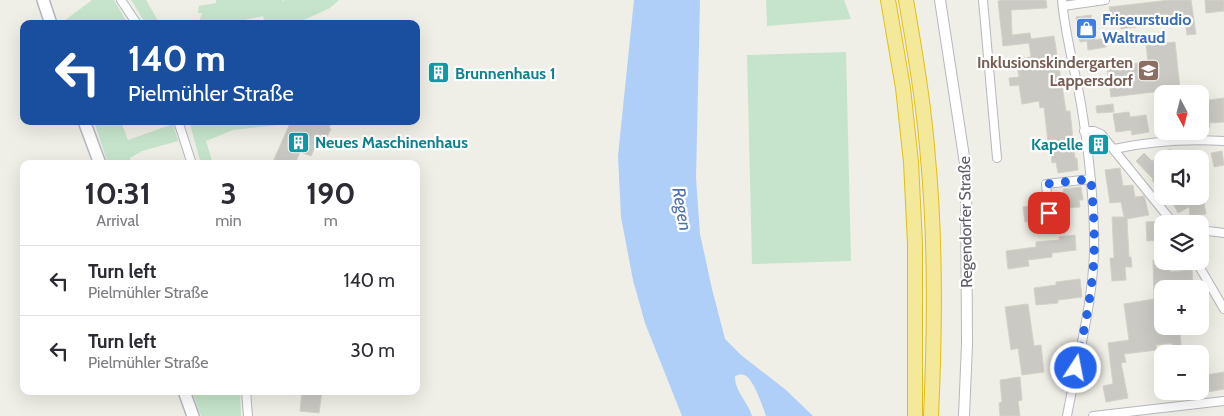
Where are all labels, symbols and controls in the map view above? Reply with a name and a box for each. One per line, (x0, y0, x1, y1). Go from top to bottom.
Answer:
place label: Friseurstudio Waltraud (1102, 10, 1191, 47)
shop icon: Friseurstudio Waltraud (1074, 16, 1098, 40)
text: 140 m (128, 37, 226, 80)
icon: left (45, 40, 110, 105)
place label: Inklusionskindergarten Lappersdorf (977, 53, 1134, 90)
school or university icon: Inklusionskindergarten Lappersdorf (1137, 59, 1161, 83)
building icon: Brunnenhaus 1 (427, 61, 451, 85)
place label: Brunnenhaus 1 (455, 64, 556, 83)
text: Pielmühler Straße (128, 80, 294, 107)
north arrow (1154, 85, 1209, 140)
map controls (1154, 85, 1209, 400)
building icon: Neues Maschinenhaus (287, 130, 311, 154)
building icon: Kapelle (1087, 132, 1111, 156)
place label: Neues Maschinenhaus (315, 133, 468, 152)
place label: Kapelle (1031, 135, 1083, 154)
button: sound (1154, 150, 1209, 205)
street label: Regendorfer Straße (955, 156, 976, 288)
text: 10:31 (85, 175, 151, 212)
text: 3 (220, 175, 237, 212)
text: 190 (306, 175, 355, 212)
water label: Regen (667, 185, 697, 233)
pin (1028, 192, 1070, 234)
icon: arrive (1035, 199, 1063, 227)
text: Arrival (96, 211, 139, 230)
text: min (215, 211, 242, 230)
text: m (324, 211, 338, 230)
button: layers (1154, 215, 1209, 270)
text: Turn left (88, 260, 156, 283)
icon: left (45, 267, 73, 295)
text: 140 m (344, 269, 395, 292)
button: + (1154, 280, 1209, 335)
text: Pielmühler Straße (88, 283, 209, 302)
text: Turn left (88, 330, 156, 353)
icon: left (45, 337, 73, 365)
text: 30 m (351, 339, 395, 362)
position arrow (1049, 341, 1101, 393)
button: − (1154, 345, 1209, 400)
text: Pielmühler Straße (88, 353, 209, 372)

